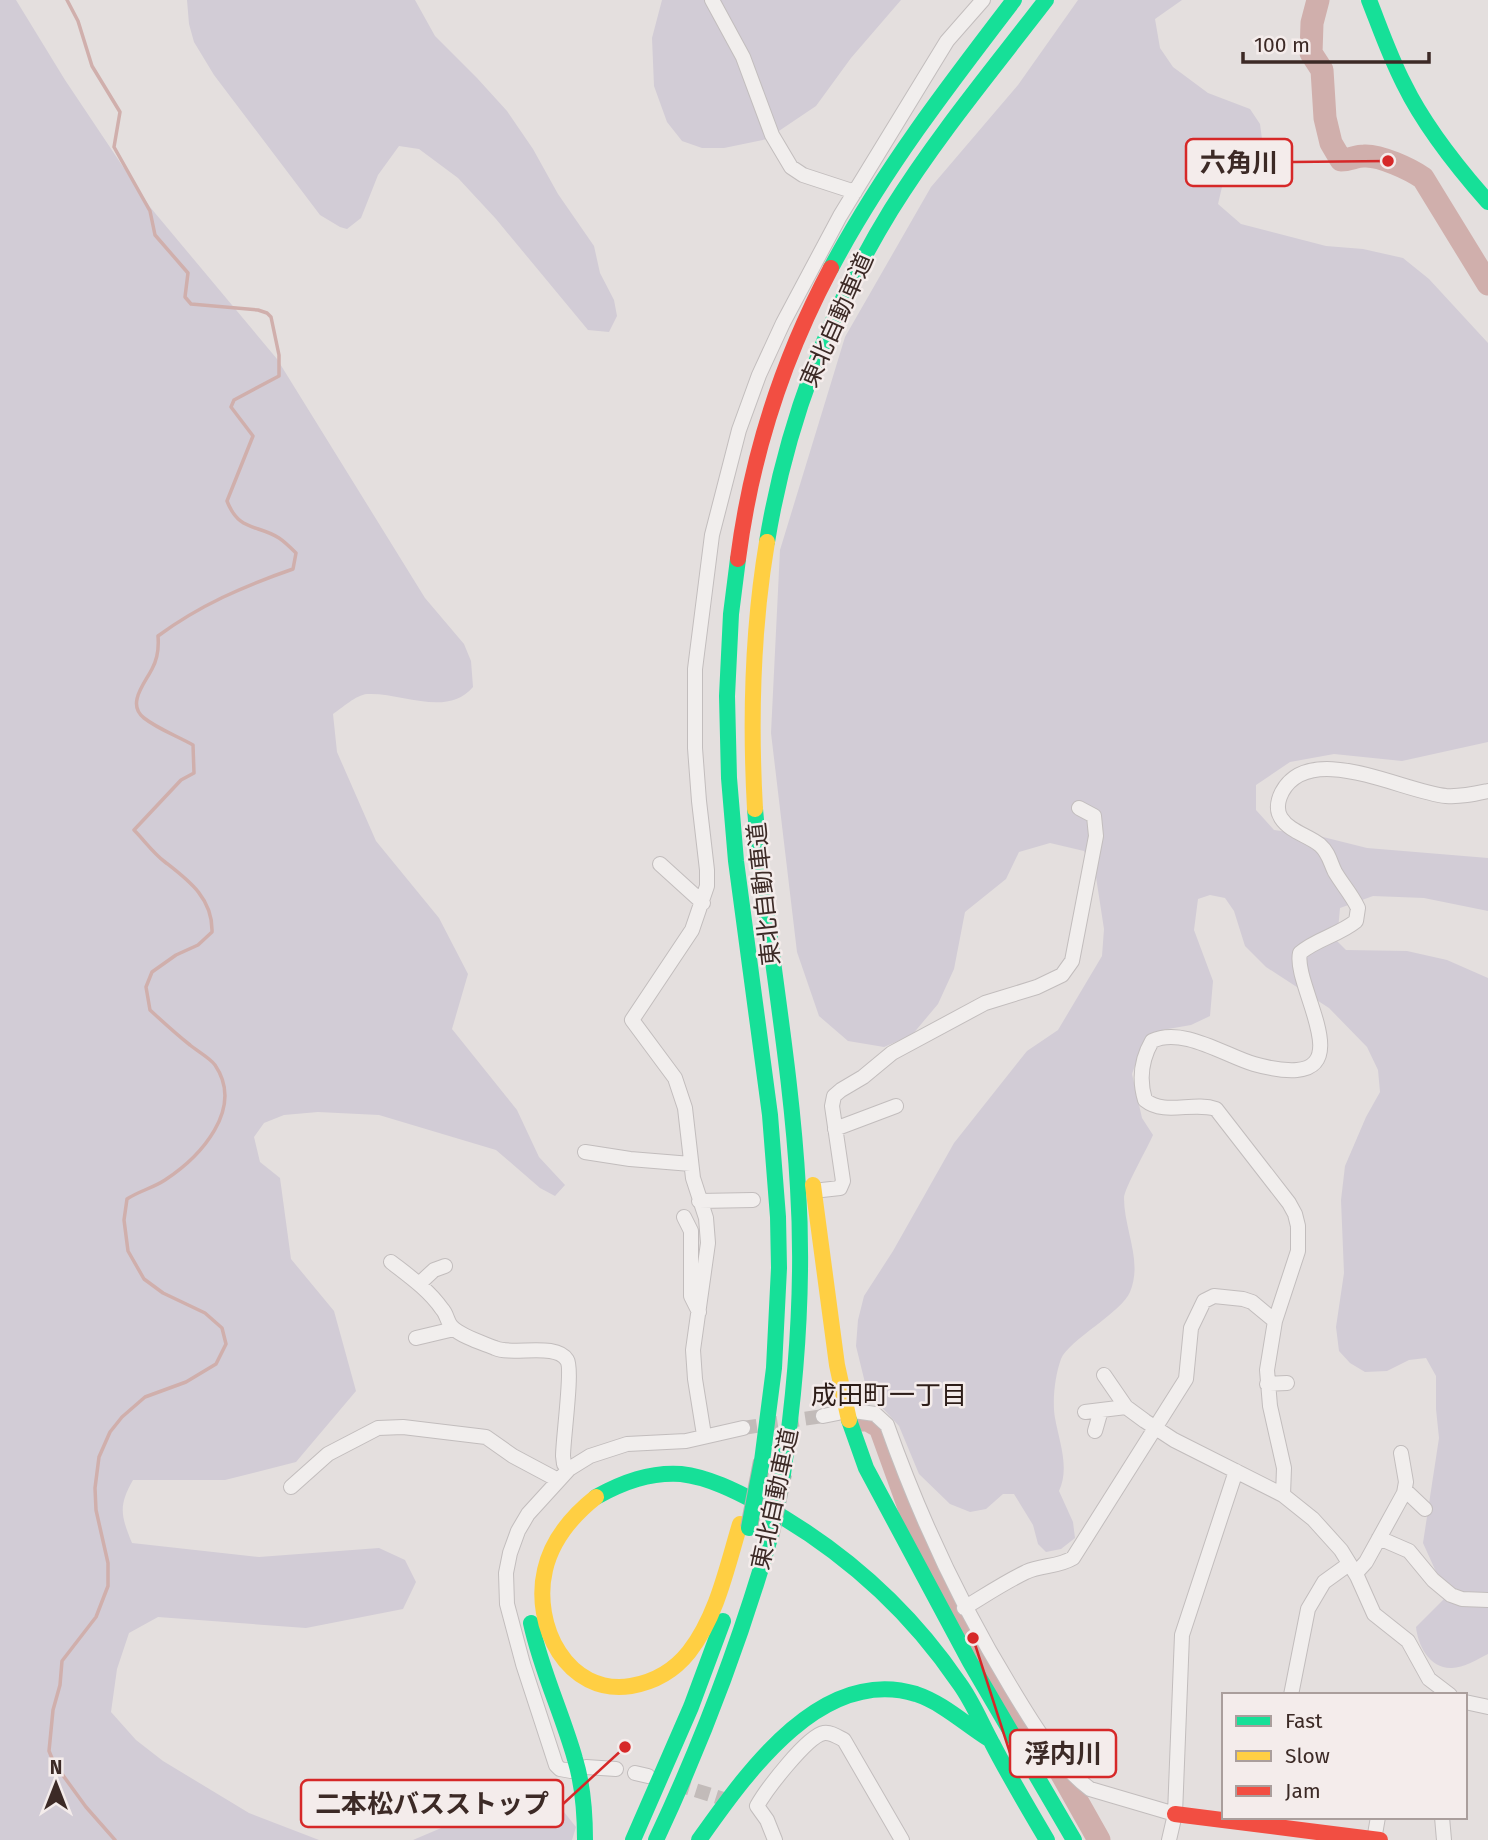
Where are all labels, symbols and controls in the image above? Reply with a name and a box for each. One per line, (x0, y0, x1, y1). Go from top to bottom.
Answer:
scale bar (1243, 21, 1428, 65)
text: 100 m (1254, 32, 1310, 58)
callout: 六角川 (1186, 139, 1292, 186)
text: 六角川 (1200, 148, 1278, 179)
street label: 東北自動車道 (795, 249, 879, 391)
street label: 東北自動車道 (743, 821, 785, 967)
district label: 成田町一丁目 (811, 1380, 967, 1411)
street label: 東北自動車道 (746, 1426, 804, 1572)
legend (1222, 1693, 1467, 1819)
text: Fast (1285, 1708, 1323, 1734)
callout: 浮内川 (1010, 1730, 1116, 1777)
text: 浮内川 (1024, 1739, 1102, 1770)
text: Slow (1285, 1743, 1330, 1769)
north arrow (21, 1749, 91, 1819)
text: N (50, 1756, 62, 1779)
text: Jam (1285, 1778, 1321, 1804)
callout: 二本松バスストップ (301, 1780, 563, 1827)
text: 二本松バスストップ (315, 1789, 549, 1820)

